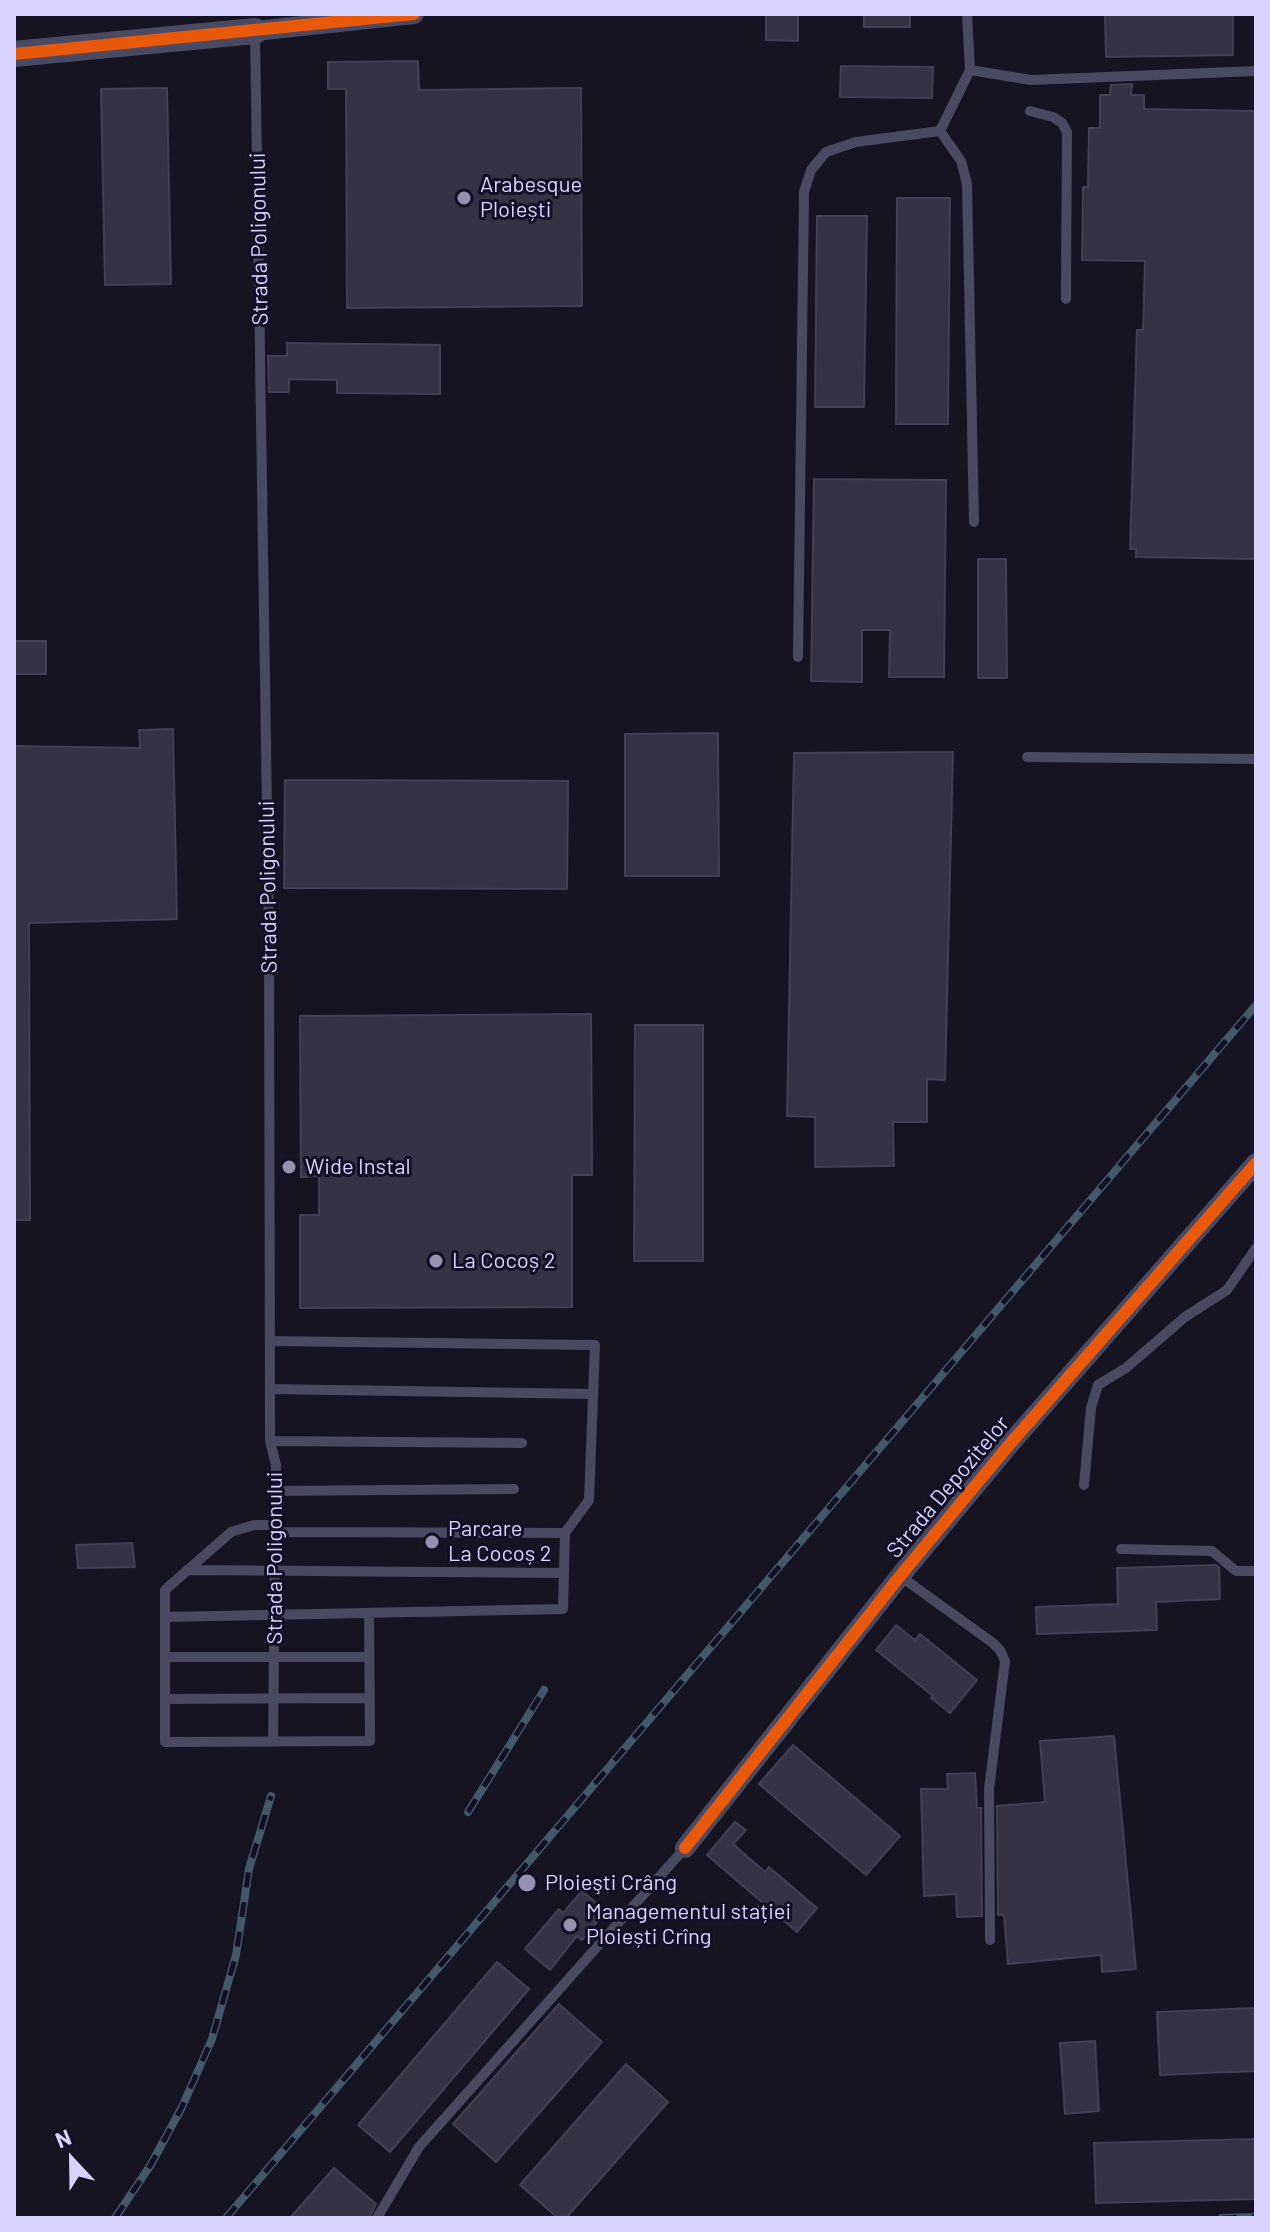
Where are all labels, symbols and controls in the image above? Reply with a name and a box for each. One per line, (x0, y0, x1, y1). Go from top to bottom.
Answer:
street label: Strada Poligonului (244, 152, 274, 326)
place label: Arabesque Ploiești (480, 172, 582, 224)
marker: Arabesque Ploiești (455, 189, 473, 207)
street label: Strada Poligonului (253, 800, 283, 974)
place label: Wide Instal (305, 1154, 410, 1180)
marker: Wide Instal (280, 1158, 298, 1176)
place label: La Cocoș 2 (452, 1248, 556, 1274)
marker: La Cocoș 2 (427, 1252, 445, 1270)
street label: Strada Depozitelor (881, 1411, 1015, 1563)
street label: Strada Poligonului (262, 1472, 288, 1644)
place label: Parcare La Cocoș 2 (448, 1516, 552, 1568)
marker: Parcare La Cocoș 2 (423, 1533, 441, 1551)
place label: Ploieşti Crâng (545, 1870, 677, 1896)
marker: Ploieşti Crâng (516, 1872, 538, 1894)
place label: Managementul stației Ploiești Crîng (586, 1899, 791, 1950)
marker: Managementul stației Ploiești Crîng (561, 1916, 579, 1934)
north arrow (32, 2120, 112, 2200)
text: N (51, 2123, 75, 2153)

